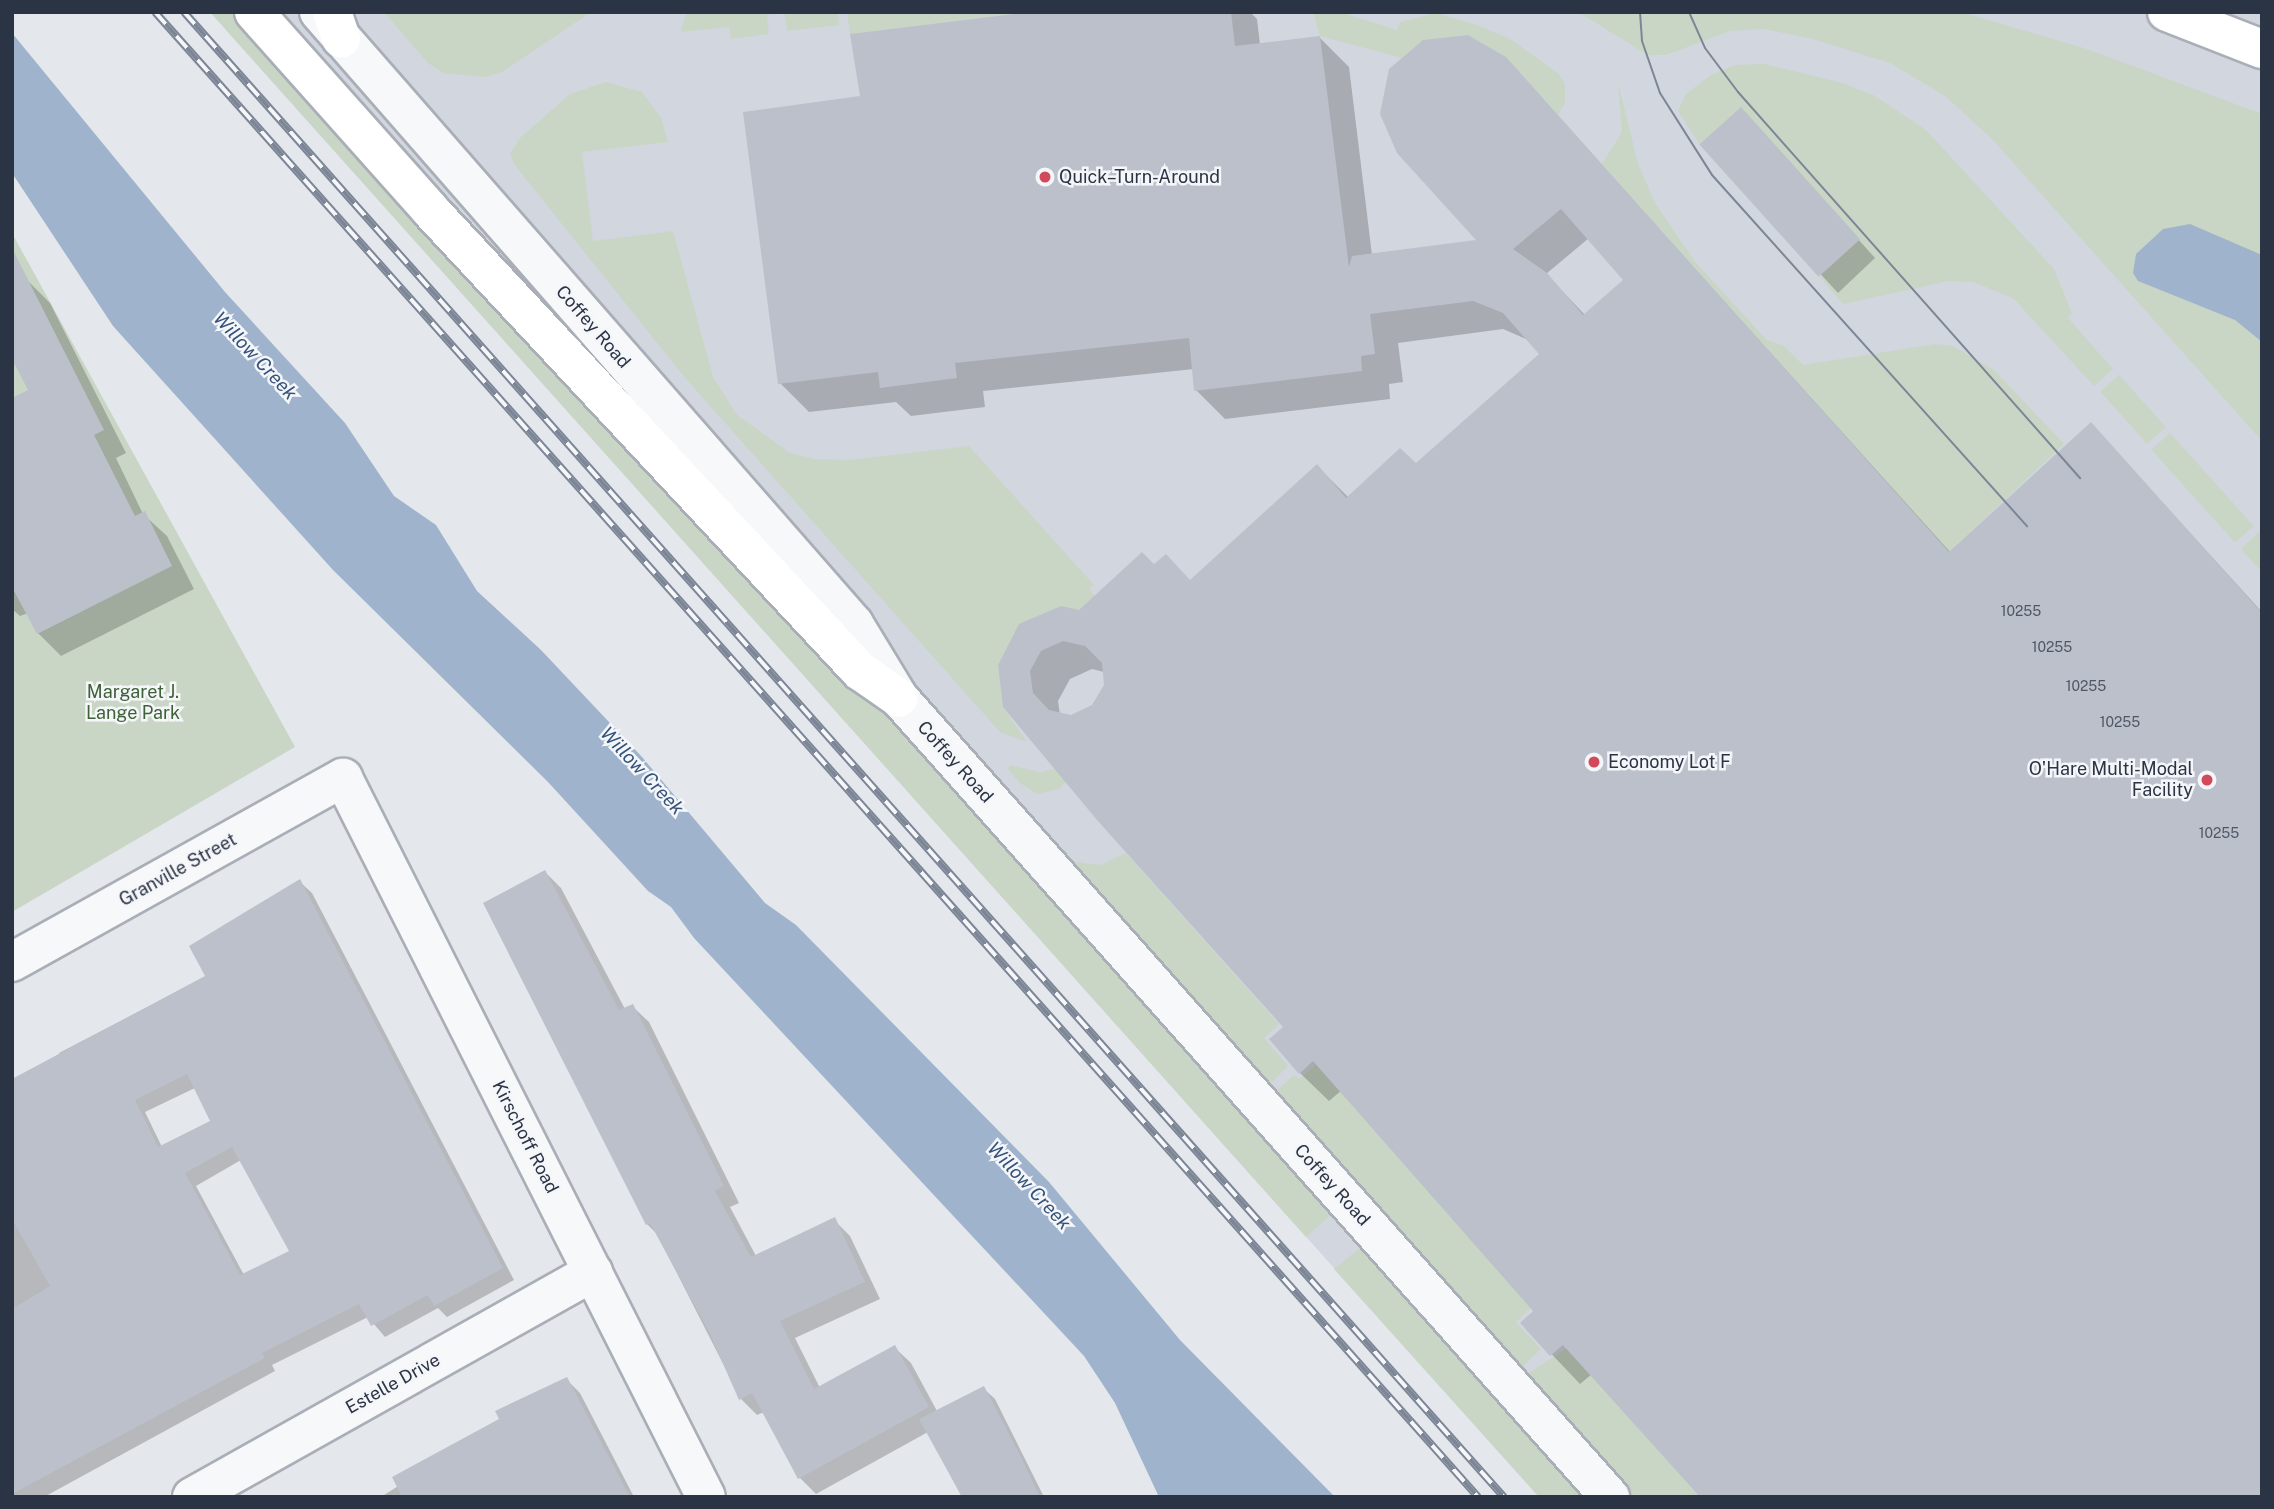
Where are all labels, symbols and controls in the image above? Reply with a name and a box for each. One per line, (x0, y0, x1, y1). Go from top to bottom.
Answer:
place label: Quick–Turn-Around (1059, 166, 1220, 188)
marker: Quick–Turn-Around (1037, 169, 1053, 185)
street label: Coffey Road (551, 281, 635, 373)
water label: Willow Creek (208, 307, 302, 405)
house number: 10255 (2001, 603, 2041, 619)
house number: 10255 (2032, 639, 2072, 655)
house number: 10255 (2066, 678, 2106, 694)
park label: Margaret J. Lange Park (86, 682, 180, 724)
house number: 10255 (2100, 714, 2140, 730)
street label: Coffey Road (913, 717, 997, 807)
water label: Willow Creek (595, 722, 689, 820)
place label: Economy Lot F (1608, 751, 1731, 773)
marker: Economy Lot F (1586, 754, 1602, 770)
place label: O'Hare Multi-Modal Facility (2029, 759, 2193, 802)
marker: O'Hare Multi-Modal Facility (2199, 772, 2215, 788)
house number: 10255 (2199, 825, 2239, 841)
street label: Granville Street (116, 829, 240, 911)
street label: Kirschoff Road (487, 1077, 563, 1197)
water label: Willow Creek (982, 1137, 1076, 1235)
street label: Coffey Road (1290, 1140, 1374, 1230)
street label: Estelle Drive (342, 1349, 444, 1419)

